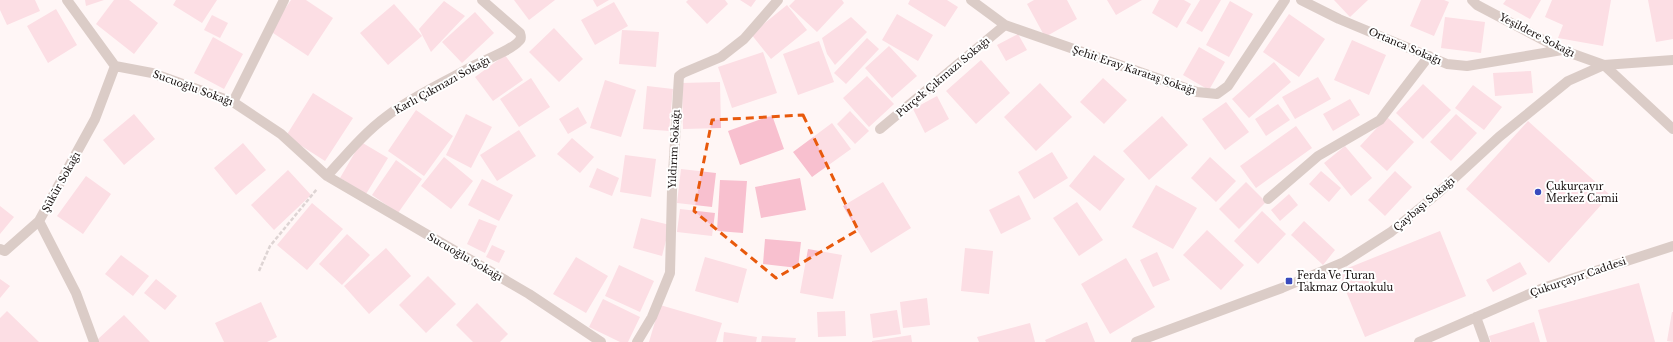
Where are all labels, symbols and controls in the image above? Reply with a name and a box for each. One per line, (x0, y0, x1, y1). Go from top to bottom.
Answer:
street label: Yeşildere Sokağı (1496, 10, 1577, 60)
street label: Ortanca Sokağı (1366, 25, 1444, 67)
street label: Pürçek Çıkmazı Sokağı (894, 34, 993, 120)
street label: Şehit Eray Karataş Sokağı (1070, 43, 1198, 97)
street label: Karlı Çıkmazı Sokağı (392, 53, 493, 117)
street label: Sucuoğlu Sokağı (151, 67, 236, 109)
street label: Yıldırım Sokağı (665, 108, 683, 190)
street label: Şükür Sokağı (39, 149, 83, 215)
street label: Çaybaşı Sokağı (1391, 174, 1458, 234)
place label: Çukurçayır Merkez Camii (1546, 180, 1619, 205)
marker: Çukurçayır Merkez Camii (1533, 187, 1543, 197)
street label: Sucuoğlu Sokağı (425, 230, 505, 284)
street label: Çukurçayır Caddesi (1528, 254, 1628, 300)
place label: Ferda Ve Turan Takmaz Ortaokulu (1297, 269, 1394, 294)
marker: Ferda Ve Turan Takmaz Ortaokulu (1284, 276, 1294, 286)

